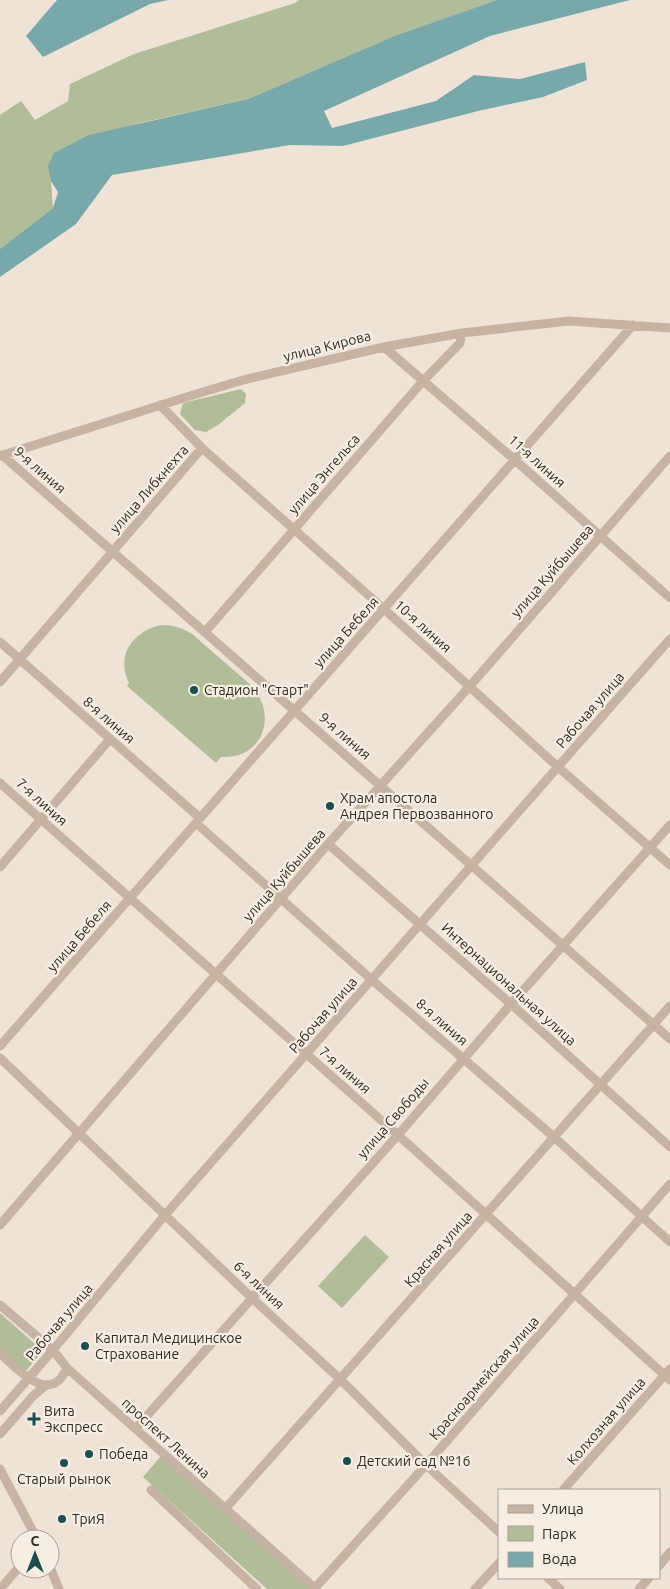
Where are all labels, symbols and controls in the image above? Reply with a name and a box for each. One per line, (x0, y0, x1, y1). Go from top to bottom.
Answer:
street label: улица Кирова (282, 327, 372, 365)
street label: улица Энгельса (285, 431, 363, 517)
street label: 11-я линия (505, 431, 569, 491)
street label: улица Либкнехта (106, 442, 192, 536)
street label: 9-я линия (11, 443, 69, 497)
street label: улица Куйбышева (508, 522, 596, 620)
street label: улица Бебеля (310, 593, 382, 671)
street label: 10-я линия (391, 596, 455, 656)
street label: Рабочая улица (553, 669, 627, 751)
place label: Стадион "Старт" (204, 682, 309, 698)
marker: Стадион "Старт" (188, 684, 200, 696)
street label: 8-я линия (80, 693, 138, 747)
street label: 9-я линия (316, 709, 374, 763)
street label: 7-я линия (13, 775, 71, 829)
place label: Храм апостола Андрея Первозванного (340, 790, 494, 822)
marker: Храм апостола Андрея Первозванного (324, 800, 336, 812)
street label: улица Куйбышева (240, 826, 328, 924)
street label: улица Бебеля (44, 897, 114, 975)
street label: Интернациональная улица (438, 919, 580, 1049)
street label: Рабочая улица (286, 974, 360, 1056)
street label: 8-я линия (413, 995, 471, 1049)
street label: 7-я линия (316, 1043, 374, 1097)
street label: улица Свободы (354, 1075, 432, 1161)
street label: Красная улица (401, 1208, 475, 1290)
street label: 6-я линия (230, 1258, 288, 1312)
street label: Рабочая улица (22, 1280, 96, 1364)
street label: Красноармейская улица (426, 1313, 542, 1443)
place label: Капитал Медицинское Страхование (95, 1330, 242, 1362)
marker: Капитал Медицинское Страхование (79, 1340, 91, 1352)
street label: Колхозная улица (564, 1374, 648, 1468)
street label: проспект Ленина (119, 1394, 213, 1482)
place label: Вита Экспресс (44, 1403, 104, 1435)
marker: Вита Экспресс (28, 1413, 40, 1425)
place label: Победа (99, 1446, 148, 1462)
marker: Победа (83, 1448, 95, 1460)
place label: Детский сад №16 (357, 1453, 471, 1469)
marker: Детский сад №16 (341, 1455, 353, 1467)
marker: Старый рынок (58, 1457, 70, 1469)
place label: Старый рынок (17, 1471, 111, 1487)
legend (498, 1489, 660, 1579)
text: Улица (542, 1500, 584, 1517)
place label: ТриЯ (72, 1511, 105, 1527)
marker: ТриЯ (56, 1513, 68, 1525)
text: Парк (542, 1525, 577, 1542)
north arrow (10, 1529, 60, 1579)
text: С (31, 1533, 40, 1549)
text: Вода (542, 1550, 577, 1567)

